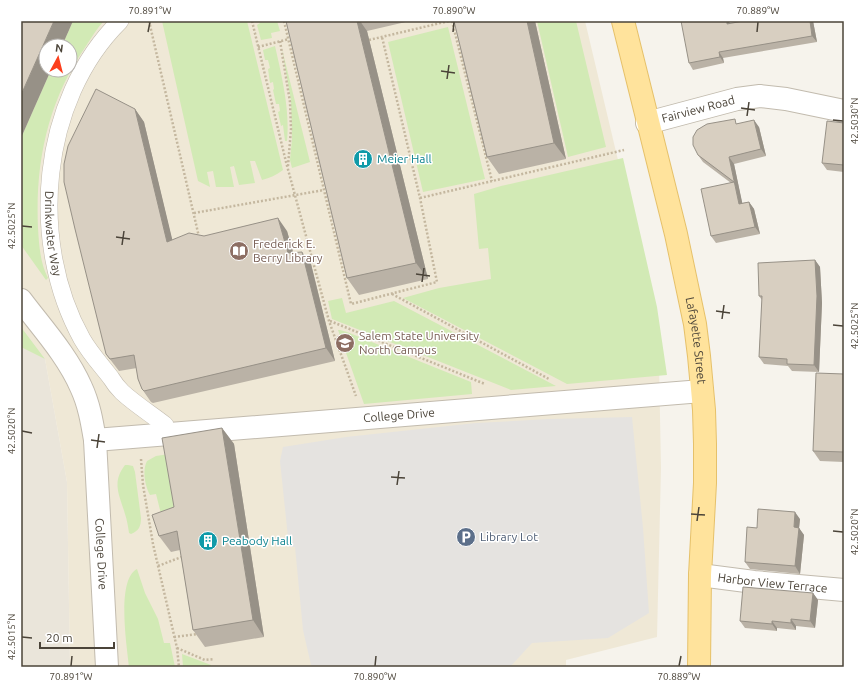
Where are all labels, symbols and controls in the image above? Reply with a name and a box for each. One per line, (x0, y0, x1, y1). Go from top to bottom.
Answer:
text: 70.891°W (128, 5, 172, 16)
text: 70.890°W (432, 5, 476, 16)
text: 70.889°W (736, 5, 780, 16)
north arrow (38, 38, 78, 78)
text: N (54, 42, 64, 55)
street label: Fairview Road (660, 93, 736, 125)
text: 42.5030°N (849, 98, 860, 144)
building icon: Meier Hall (352, 148, 374, 170)
place label: Meier Hall (377, 152, 432, 165)
street label: Drinkwater Way (43, 191, 64, 278)
text: 42.5025°N (6, 203, 17, 249)
place label: Frederick E. Berry Library (253, 237, 323, 264)
library icon: Frederick E. Berry Library (228, 240, 250, 262)
street label: Lafayette Street (683, 296, 709, 385)
text: 42.5025°N (849, 303, 860, 349)
place label: Salem State University North Campus (359, 329, 479, 356)
school or university icon: Salem State University North Campus (334, 332, 356, 354)
street label: College Drive (363, 406, 435, 424)
text: 42.5020°N (6, 408, 17, 454)
text: 42.5020°N (849, 509, 860, 555)
street label: College Drive (93, 518, 110, 590)
parking icon: Library Lot (455, 526, 477, 548)
building icon: Peabody Hall (197, 530, 219, 552)
place label: Library Lot (480, 530, 538, 543)
place label: Peabody Hall (222, 534, 292, 547)
street label: Harbor View Terrace (717, 570, 828, 595)
text: 42.5015°N (6, 614, 17, 660)
scale bar (40, 624, 114, 650)
text: 20 m (46, 631, 73, 644)
text: 70.891°W (49, 671, 93, 682)
text: 70.890°W (353, 671, 397, 682)
text: 70.889°W (657, 671, 701, 682)

